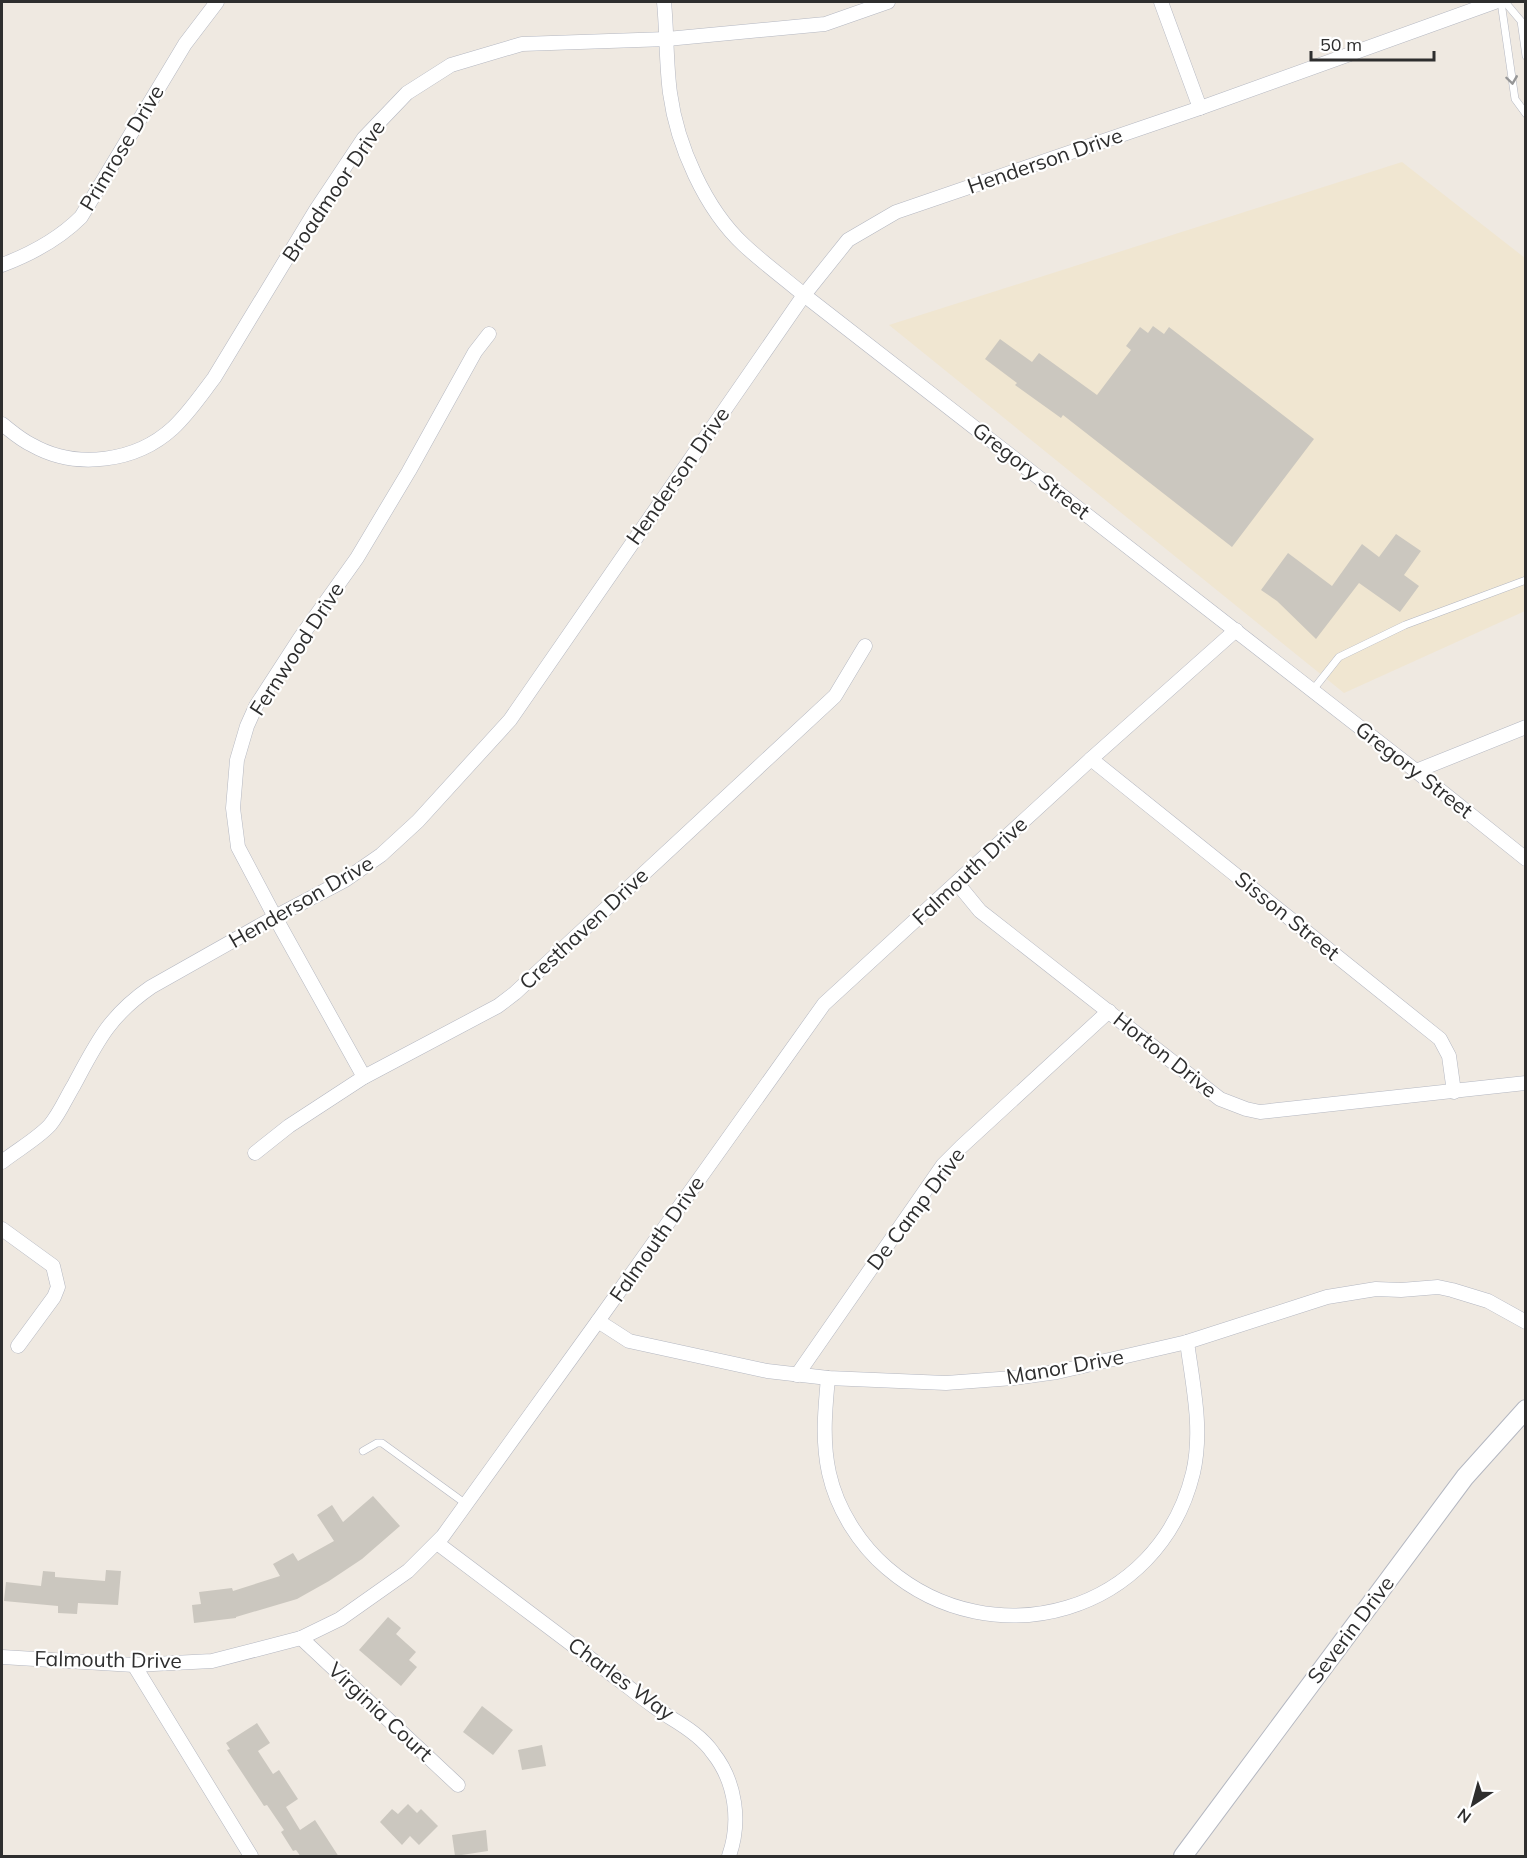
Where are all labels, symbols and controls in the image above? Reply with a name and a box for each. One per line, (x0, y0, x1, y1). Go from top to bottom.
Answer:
scale bar (1311, 24, 1434, 62)
text: 50 m (1320, 33, 1362, 56)
one-way arrow (1506, 76, 1518, 85)
street label: Primrose Drive (73, 80, 169, 215)
street label: Broadmoor Drive (276, 115, 390, 266)
street label: Henderson Drive (964, 121, 1126, 199)
street label: Henderson Drive (620, 402, 734, 549)
street label: Gregory Street (968, 416, 1096, 524)
street label: Fernwood Drive (243, 577, 349, 720)
street label: Gregory Street (1351, 715, 1479, 823)
street label: Falmouth Drive (907, 810, 1032, 930)
street label: Henderson Drive (224, 849, 377, 953)
street label: Cresthaven Drive (513, 862, 653, 995)
street label: Sisson Street (1230, 865, 1345, 965)
street label: Horton Drive (1109, 1006, 1222, 1103)
street label: De Camp Drive (861, 1142, 970, 1275)
street label: Falmouth Drive (603, 1171, 709, 1306)
street label: Manor Drive (1004, 1343, 1126, 1389)
street label: Severin Drive (1301, 1570, 1399, 1688)
street label: Charles Way (563, 1631, 680, 1725)
street label: Falmouth Drive (34, 1645, 182, 1673)
street label: Virginia Court (323, 1656, 438, 1766)
north arrow (1443, 1774, 1503, 1834)
text: N (1453, 1804, 1475, 1828)

